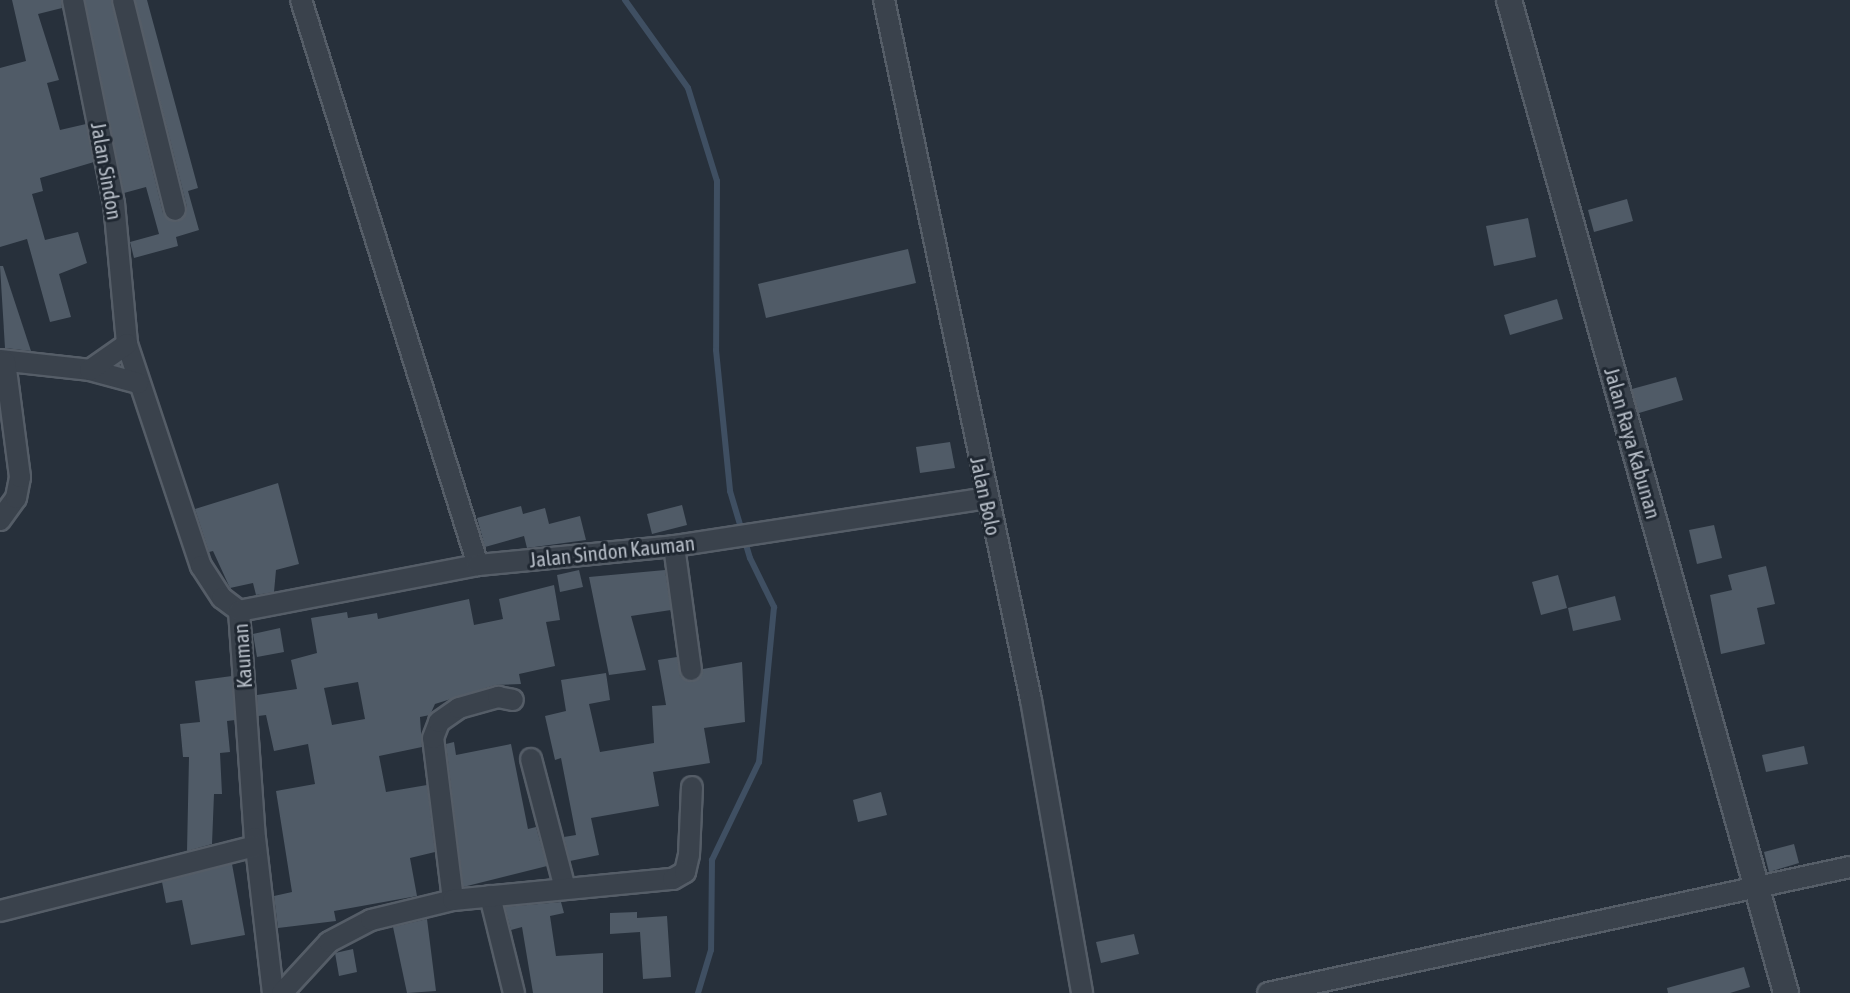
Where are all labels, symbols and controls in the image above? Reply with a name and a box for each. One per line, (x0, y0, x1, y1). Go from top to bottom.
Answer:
street label: Jalan Sindon (86, 120, 128, 222)
street label: Jalan Raya Kabunan (1599, 365, 1667, 521)
street label: Jalan Bolo (965, 454, 1007, 538)
street label: Jalan Sindon Kauman (528, 530, 696, 572)
street label: Kauman (227, 623, 257, 689)

